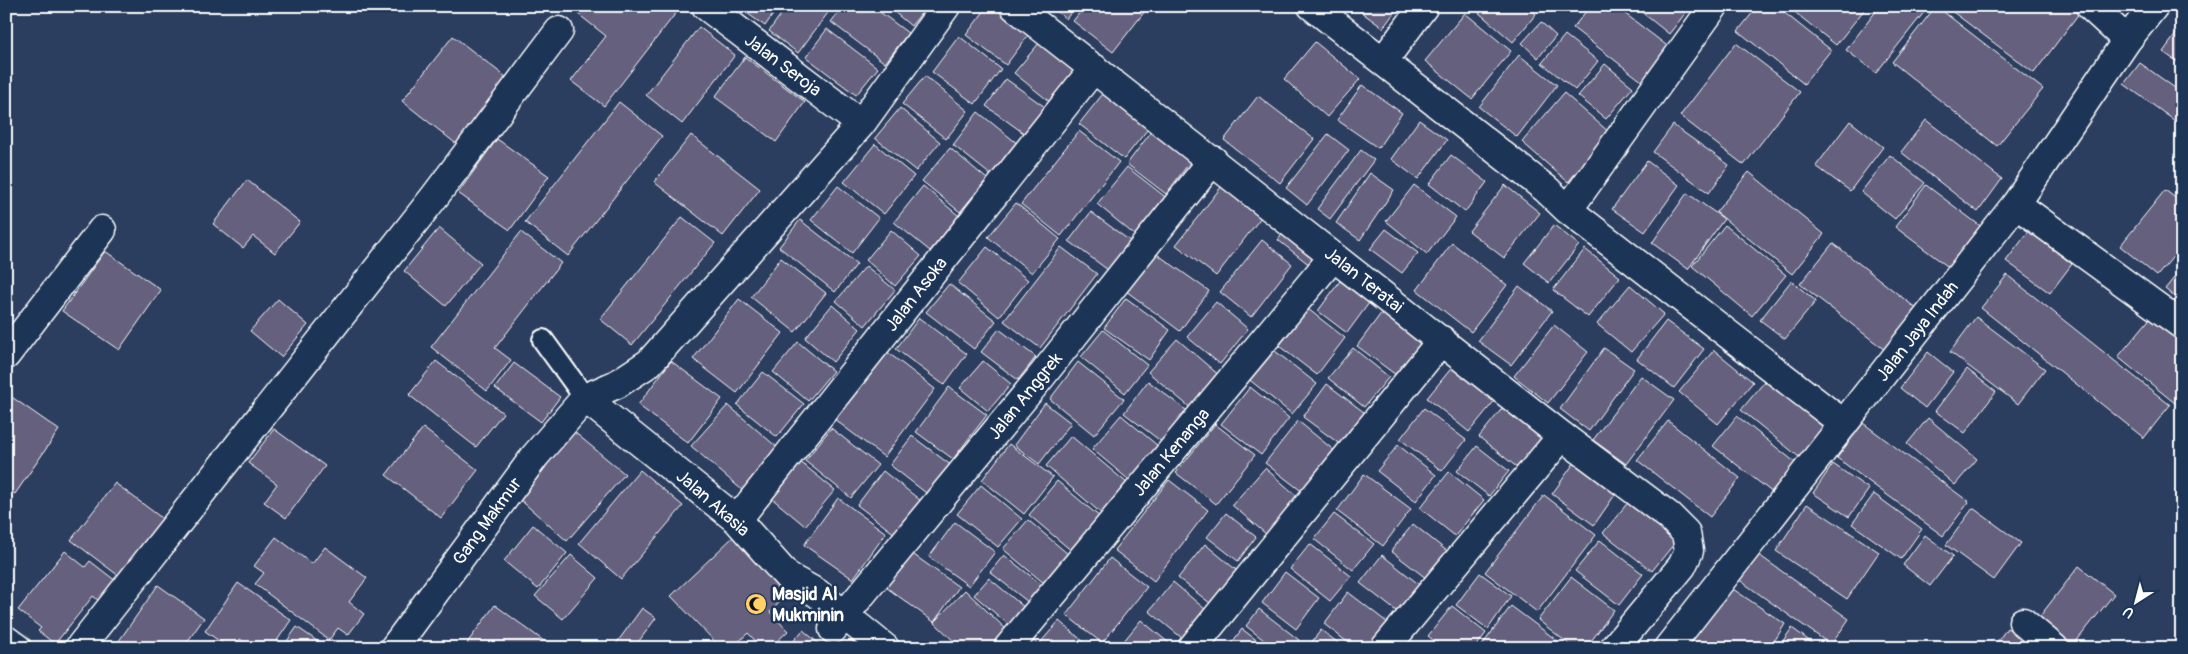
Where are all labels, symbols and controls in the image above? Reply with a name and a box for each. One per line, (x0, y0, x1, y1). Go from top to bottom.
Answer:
street label: Jalan Seroja (740, 29, 826, 102)
street label: Jalan Teratai (1320, 242, 1408, 318)
street label: Jalan Asoka (880, 252, 953, 336)
street label: Jalan Jaya Indah (1871, 277, 1964, 386)
street label: Jalan Anggrek (983, 348, 1068, 445)
street label: Jalan Kenanga (1128, 403, 1215, 501)
street label: Jalan Akasia (671, 465, 754, 542)
street label: Gang Makmur (448, 472, 527, 570)
north arrow (2110, 576, 2160, 626)
place label: Masjid Al Mukminin (772, 583, 844, 627)
mosque icon: Masjid Al Mukminin (744, 592, 768, 616)
text: U (2120, 603, 2137, 622)

